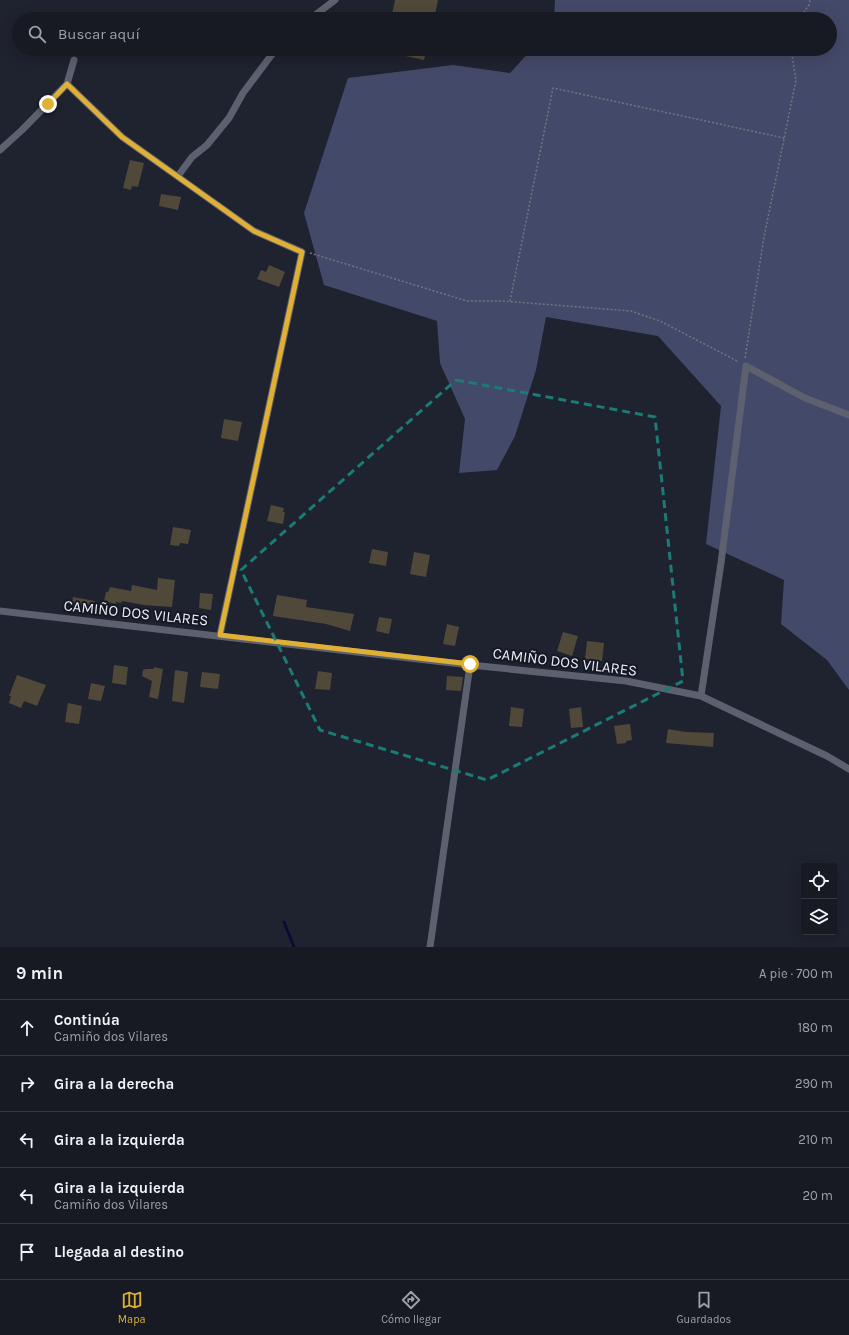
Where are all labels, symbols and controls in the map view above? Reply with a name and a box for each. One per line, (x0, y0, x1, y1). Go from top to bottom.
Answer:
search box (12, 12, 837, 56)
icon: search (26, 23, 48, 45)
text: Buscar aquí (58, 25, 140, 43)
route end (39, 95, 57, 113)
street label: CAMIÑO DOS VILARES (63, 596, 209, 630)
street label: CAMIÑO DOS VILARES (492, 644, 638, 680)
route start (461, 655, 479, 673)
map controls (801, 863, 837, 935)
button: locate (801, 863, 837, 899)
button: layers (801, 899, 837, 935)
text: 9 min (16, 963, 63, 983)
text: A pie · 700 m (759, 966, 833, 981)
text: Continúa (54, 1011, 120, 1029)
icon: ahead (16, 1017, 38, 1039)
text: 180 m (798, 1020, 833, 1035)
text: Camiño dos Vilares (54, 1029, 168, 1044)
icon: right (16, 1073, 38, 1095)
text: Gira a la derecha (54, 1075, 174, 1093)
text: 290 m (795, 1076, 833, 1091)
icon: left (16, 1129, 38, 1151)
text: Gira a la izquierda (54, 1131, 185, 1149)
text: 210 m (798, 1132, 833, 1147)
text: Gira a la izquierda (54, 1179, 185, 1197)
icon: left (16, 1185, 38, 1207)
text: 20 m (803, 1188, 833, 1203)
text: Camiño dos Vilares (54, 1197, 168, 1212)
icon: arrive (16, 1241, 38, 1263)
text: Llegada al destino (54, 1243, 184, 1261)
tab: Mapa (118, 1289, 146, 1326)
tab: Cómo llegar (381, 1289, 441, 1326)
tab: Guardados (677, 1289, 731, 1326)

